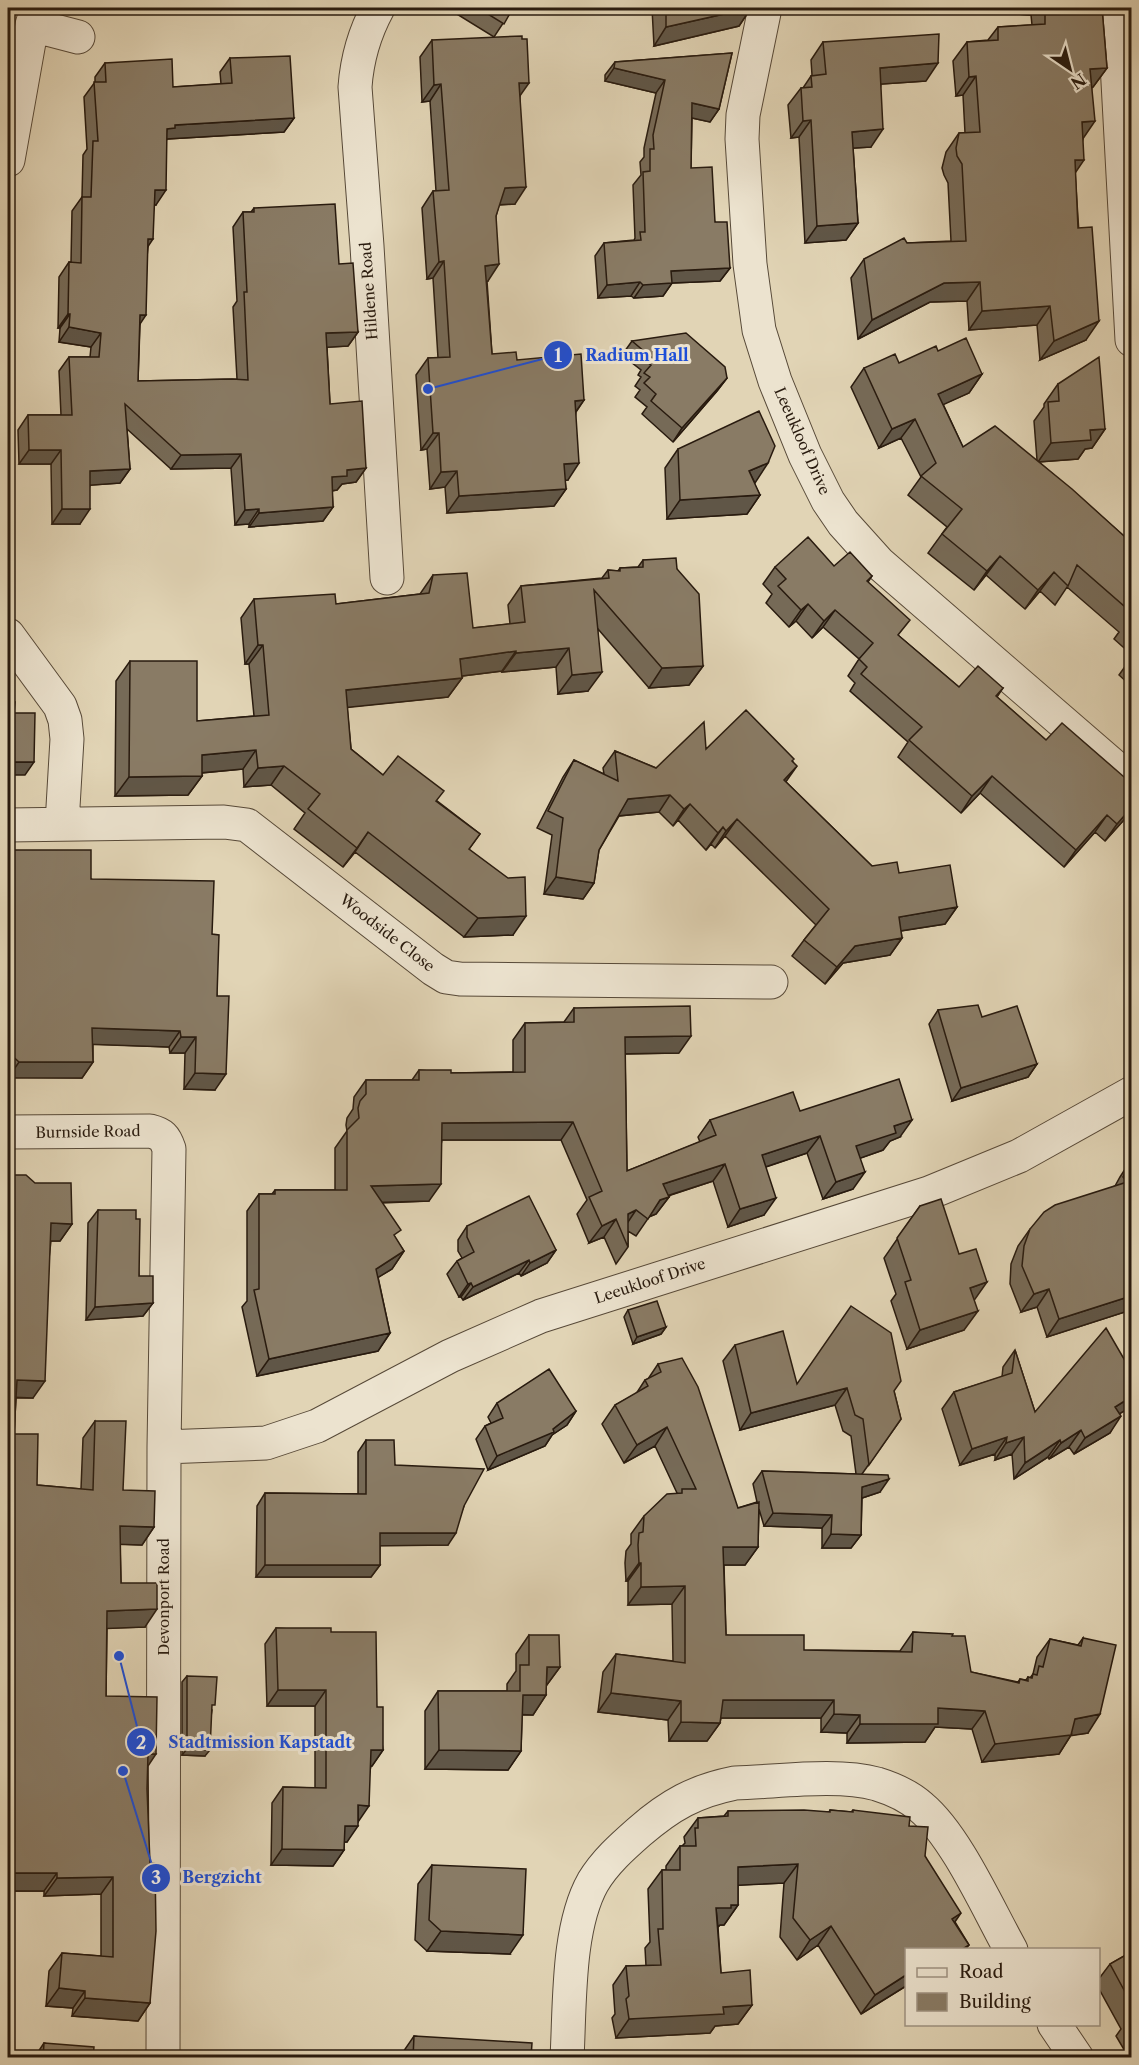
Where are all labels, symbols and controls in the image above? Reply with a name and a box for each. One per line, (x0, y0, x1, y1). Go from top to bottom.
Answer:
north arrow (1040, 39, 1100, 99)
text: N (1067, 69, 1090, 94)
street label: Hildene Road (356, 241, 381, 341)
callout: Radium Hall (543, 338, 700, 372)
text: 1 (554, 345, 562, 367)
text: Radium Hall (585, 345, 689, 365)
street label: Leeukloof Drive (770, 384, 835, 497)
street label: Woodside Close (335, 889, 439, 976)
street label: Burnside Road (35, 1121, 141, 1142)
street label: Leeukloof Drive (592, 1254, 708, 1307)
street label: Devonport Road (154, 1538, 173, 1656)
callout: Stadtmission Kapstadt (126, 1725, 363, 1759)
text: 2 (136, 1732, 146, 1754)
text: Stadtmission Kapstadt (168, 1732, 352, 1752)
callout: Bergzicht (141, 1861, 274, 1895)
text: 3 (151, 1867, 161, 1889)
text: Bergzicht (182, 1867, 262, 1887)
legend (905, 1948, 1100, 2026)
text: Road (959, 1961, 1004, 1983)
text: Building (959, 1991, 1031, 2013)

